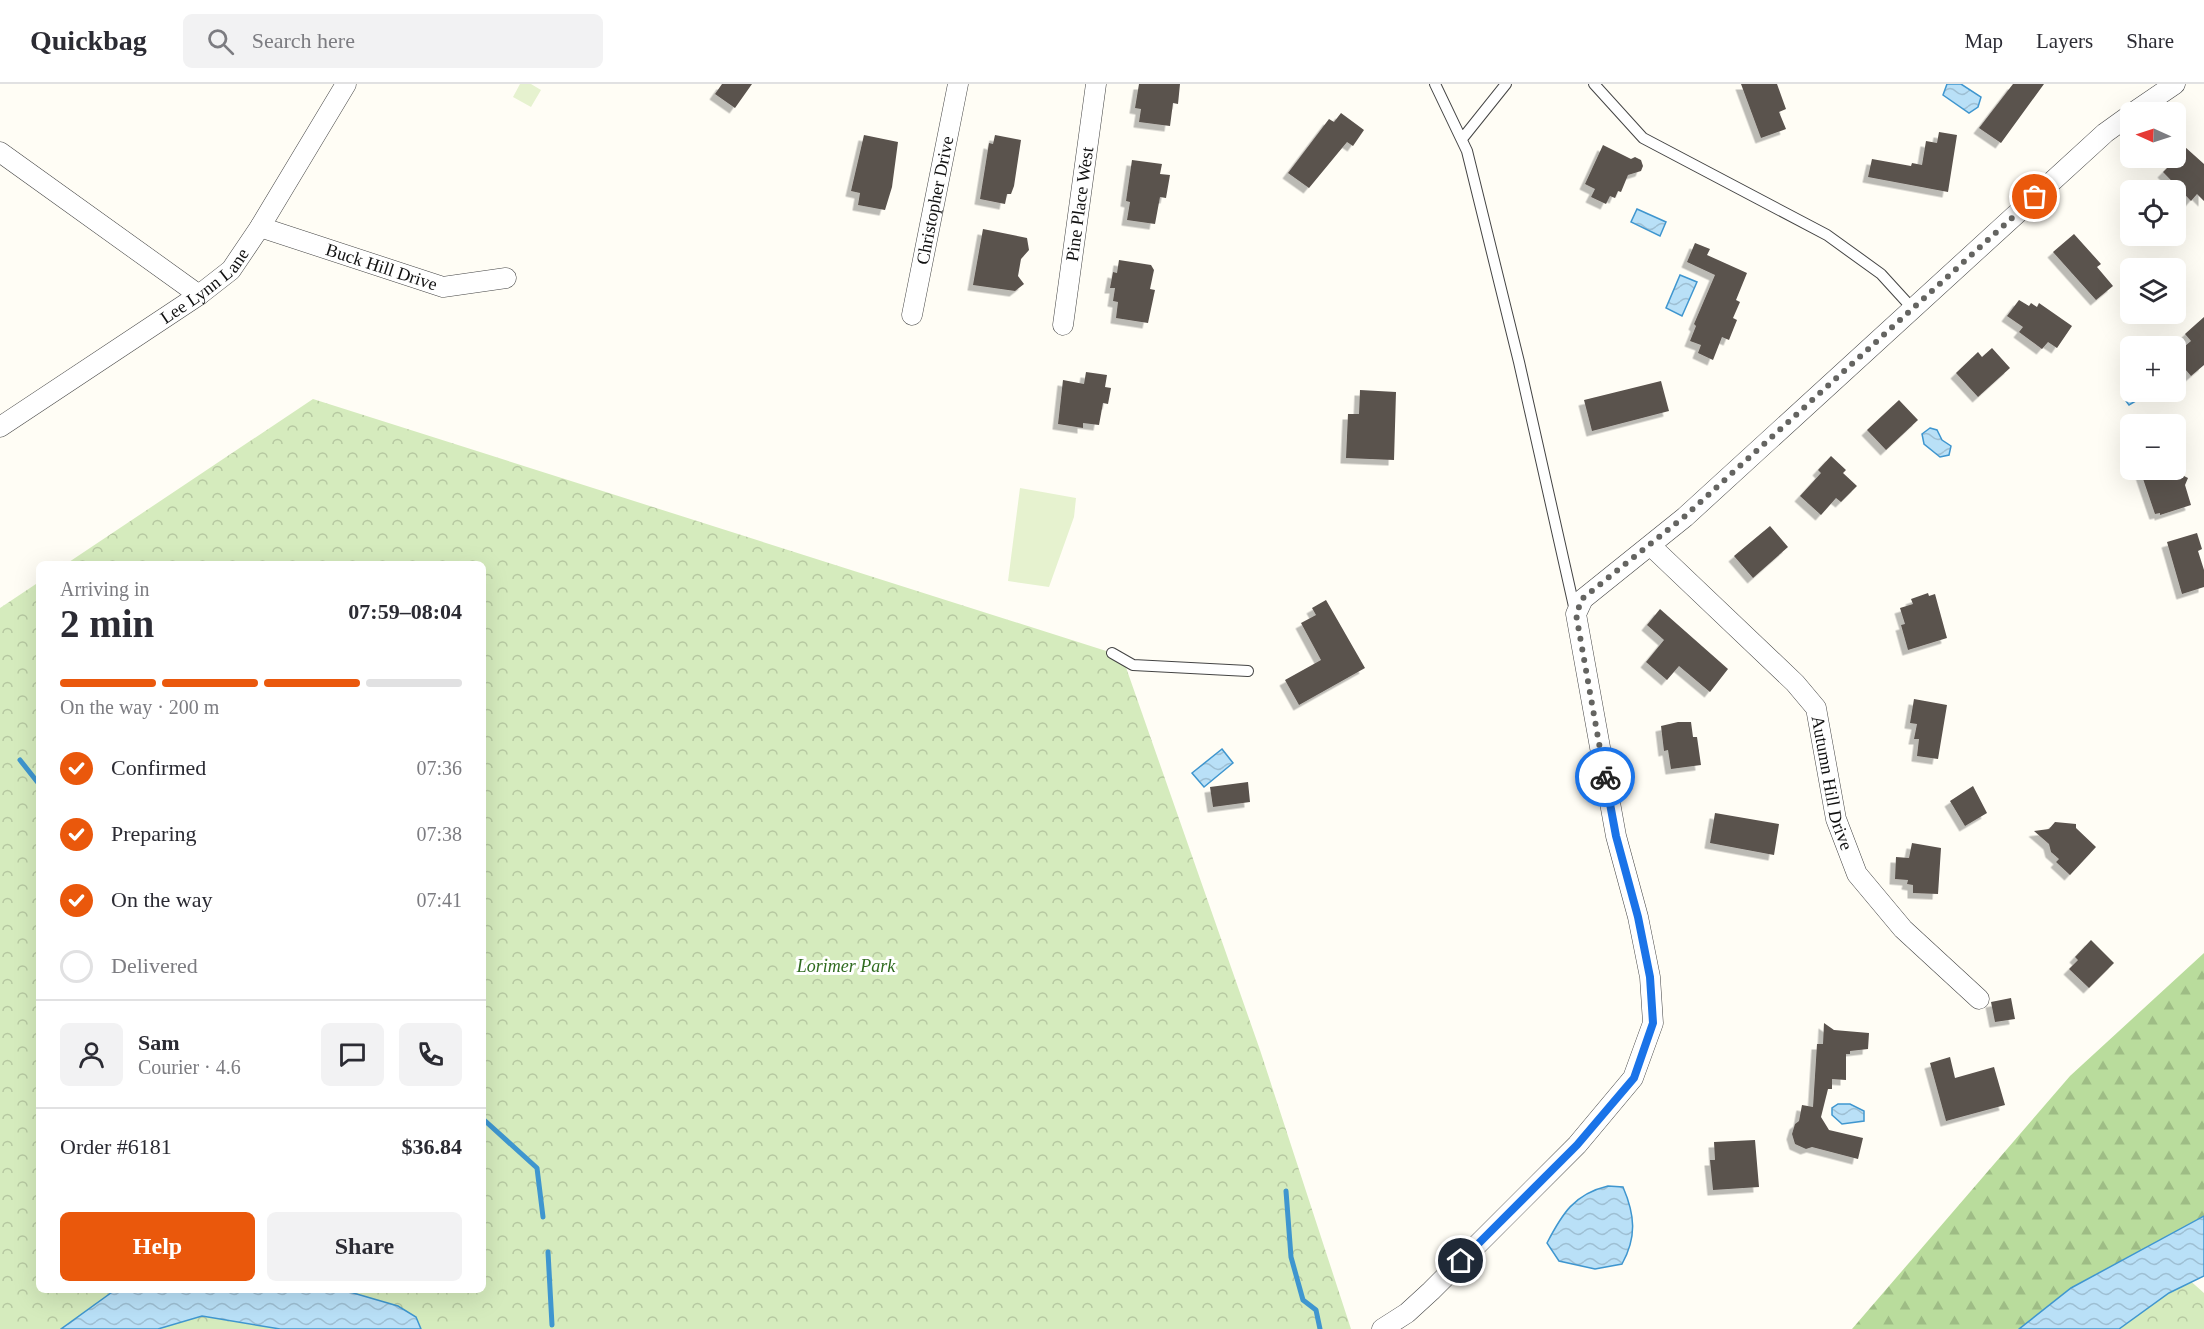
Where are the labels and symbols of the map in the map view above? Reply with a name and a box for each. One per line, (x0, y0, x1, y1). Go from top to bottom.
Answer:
north arrow (2120, 102, 2186, 168)
street label: Christopher Drive (912, 134, 957, 266)
street label: Pine Place West (1062, 146, 1097, 263)
pin (2009, 171, 2060, 222)
street label: Buck Hill Drive (323, 239, 440, 294)
street label: Lee Lynn Lane (157, 244, 253, 328)
street label: Autumn Hill Drive (1808, 714, 1857, 853)
courier (1575, 747, 1635, 807)
park label: Lorimer Park (796, 956, 896, 976)
pin (1435, 1235, 1486, 1286)

